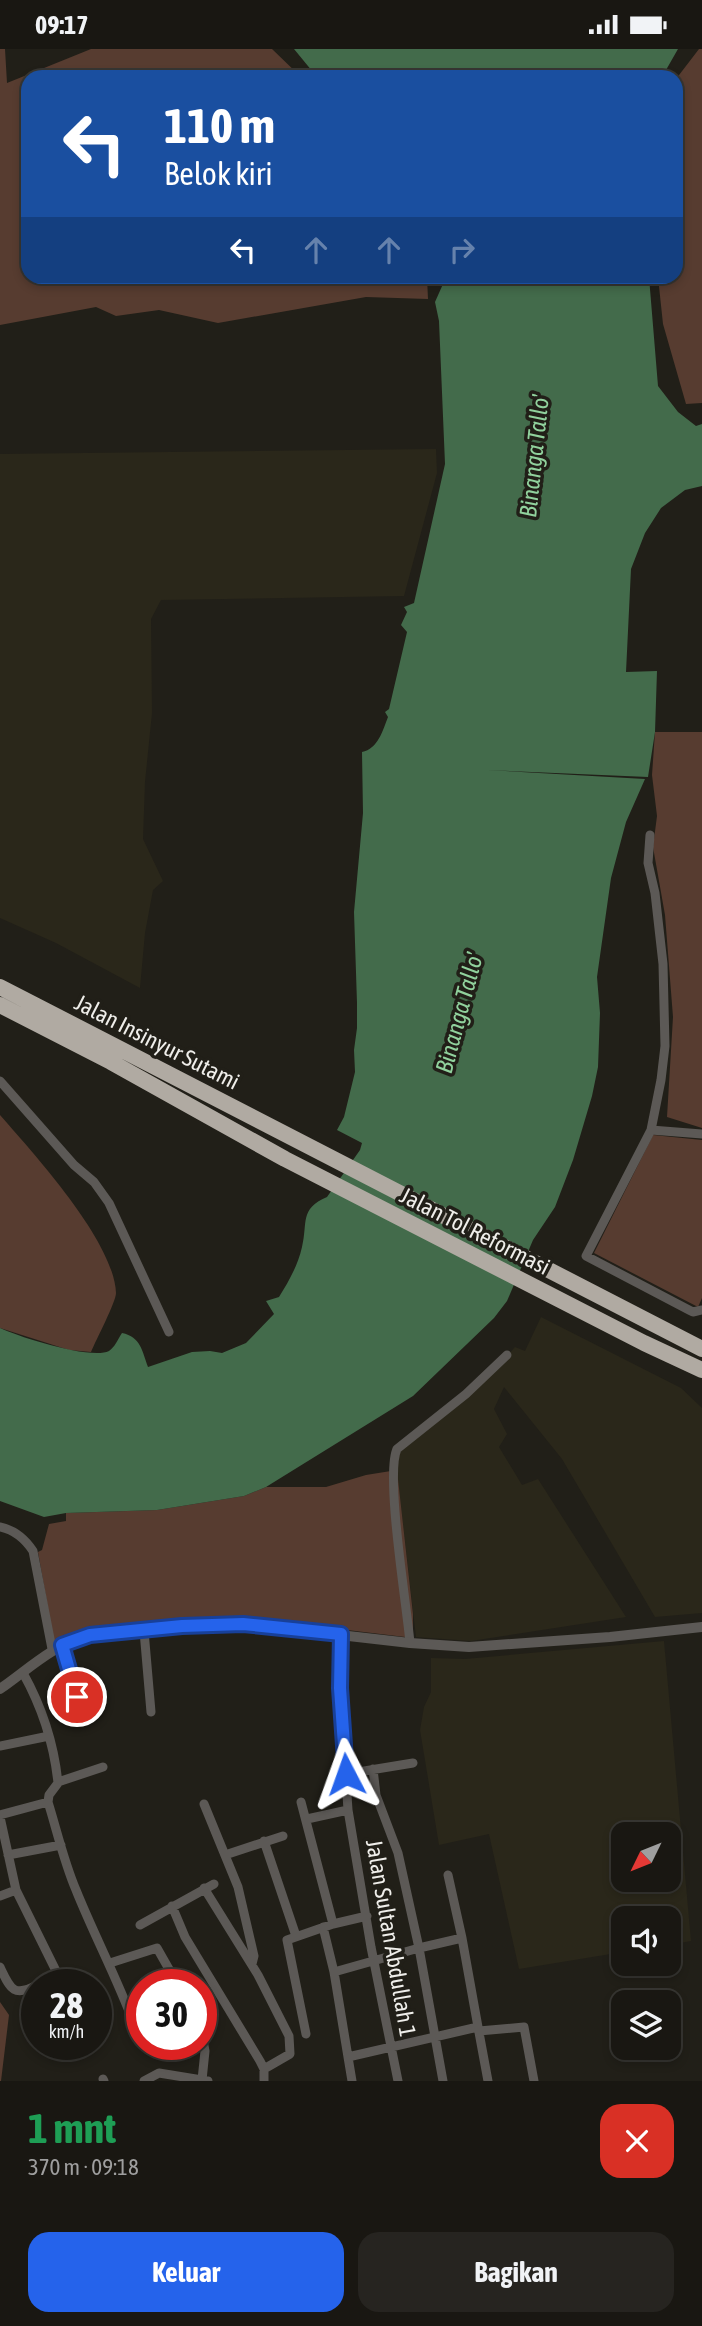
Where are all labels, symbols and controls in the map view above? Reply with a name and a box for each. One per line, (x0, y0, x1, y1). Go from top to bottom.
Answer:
text: 09:17 (35, 10, 89, 40)
text: 110 m (164, 97, 275, 153)
icon: left (49, 98, 140, 189)
text: Belok kiri (164, 155, 273, 192)
icon: left (224, 231, 262, 269)
icon: ahead (297, 231, 335, 269)
icon: ahead (370, 231, 408, 269)
icon: right (443, 231, 481, 269)
water label: Binanga Tallo' (514, 392, 554, 519)
water label: Binanga Tallo' (430, 949, 488, 1076)
street label: Jalan Insinyur Sutami (70, 989, 244, 1095)
street label: Jalan Tol Reformasi (396, 1182, 554, 1280)
pin (47, 1667, 107, 1727)
icon: arrive (58, 1678, 96, 1716)
position arrow (309, 1737, 383, 1811)
north arrow (611, 1822, 681, 1892)
map controls (611, 1822, 681, 2060)
street label: Jalan Sultan Abdullah 1 (361, 1837, 421, 2039)
button: sound (611, 1906, 681, 1976)
speed limit sign: 30 (126, 1969, 217, 2060)
text: 28 (50, 1985, 83, 2025)
button: layers (611, 1990, 681, 2060)
text: km/h (49, 2021, 84, 2042)
text: 1 mnt (28, 2104, 116, 2152)
button: close (600, 2104, 674, 2178)
text: 370 m · 09:18 (28, 2154, 139, 2180)
button: Keluar (28, 2232, 344, 2312)
button: Bagikan (358, 2232, 674, 2312)

